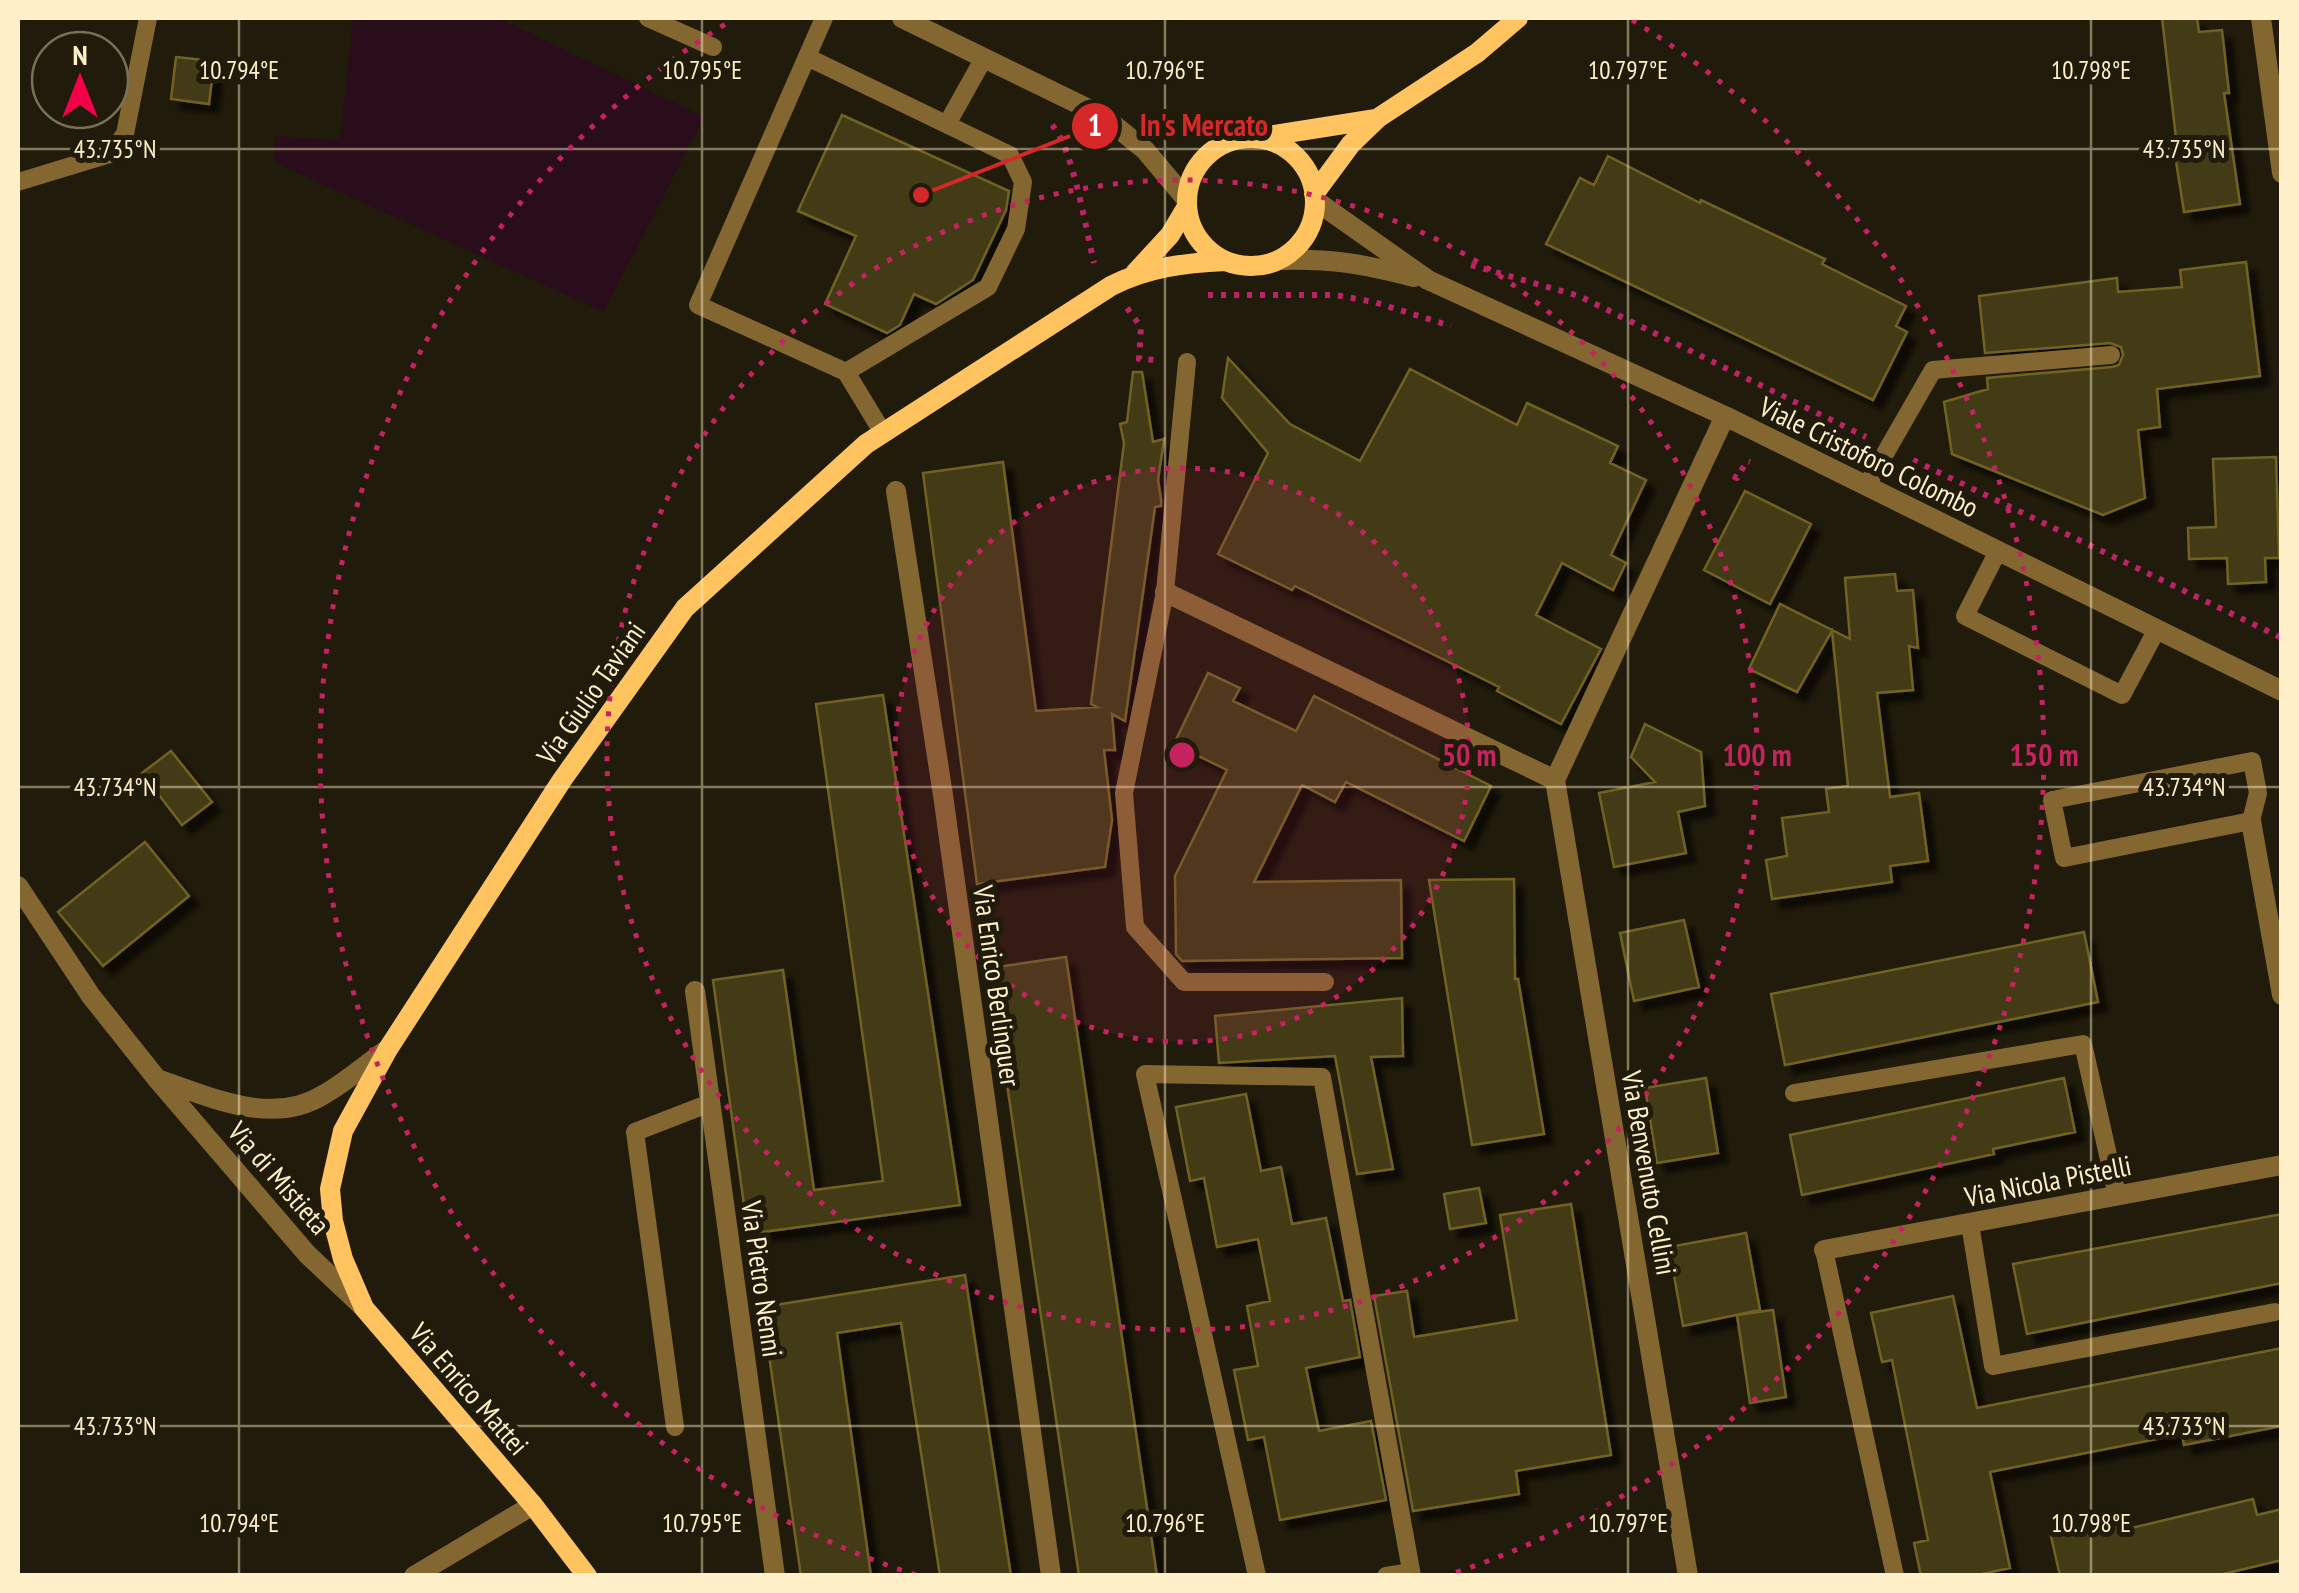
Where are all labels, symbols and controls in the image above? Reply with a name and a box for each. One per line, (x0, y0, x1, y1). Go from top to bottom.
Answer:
north arrow (30, 30, 130, 130)
text: N (72, 36, 88, 73)
text: 10.794°E (199, 54, 279, 86)
text: 10.795°E (662, 54, 742, 86)
text: 10.796°E (1125, 54, 1205, 86)
text: 10.797°E (1588, 54, 1668, 86)
text: 10.798°E (2051, 54, 2131, 86)
callout: In's Mercato (1070, 96, 1288, 156)
text: 1 (1088, 105, 1102, 144)
text: In's Mercato (1140, 105, 1268, 144)
text: 43.735°N (74, 133, 156, 165)
text: 43.735°N (2143, 133, 2225, 165)
street label: Viale Cristoforo Colombo (1753, 387, 1985, 526)
street label: Via Giulio Taviani (527, 614, 653, 772)
text: 50 m (1442, 735, 1496, 774)
text: 100 m (1722, 735, 1792, 774)
text: 150 m (2009, 735, 2079, 774)
centre of rings (1164, 737, 1200, 773)
text: 43.734°N (74, 771, 156, 803)
text: 43.734°N (2143, 771, 2225, 803)
street label: Via Enrico Berlinguer (965, 882, 1030, 1089)
street label: Via Benvenuto Cellini (1613, 1067, 1686, 1278)
street label: Via di Mistieta (220, 1113, 339, 1242)
street label: Via Nicola Pistelli (1960, 1146, 2134, 1215)
street label: Via Pietro Nenni (733, 1198, 792, 1359)
street label: Via Enrico Mattei (401, 1314, 537, 1463)
text: 43.733°N (74, 1410, 156, 1442)
text: 43.733°N (2143, 1410, 2225, 1442)
text: 10.794°E (199, 1507, 279, 1539)
text: 10.795°E (662, 1507, 742, 1539)
text: 10.796°E (1125, 1507, 1205, 1539)
text: 10.797°E (1588, 1507, 1668, 1539)
text: 10.798°E (2051, 1507, 2131, 1539)

